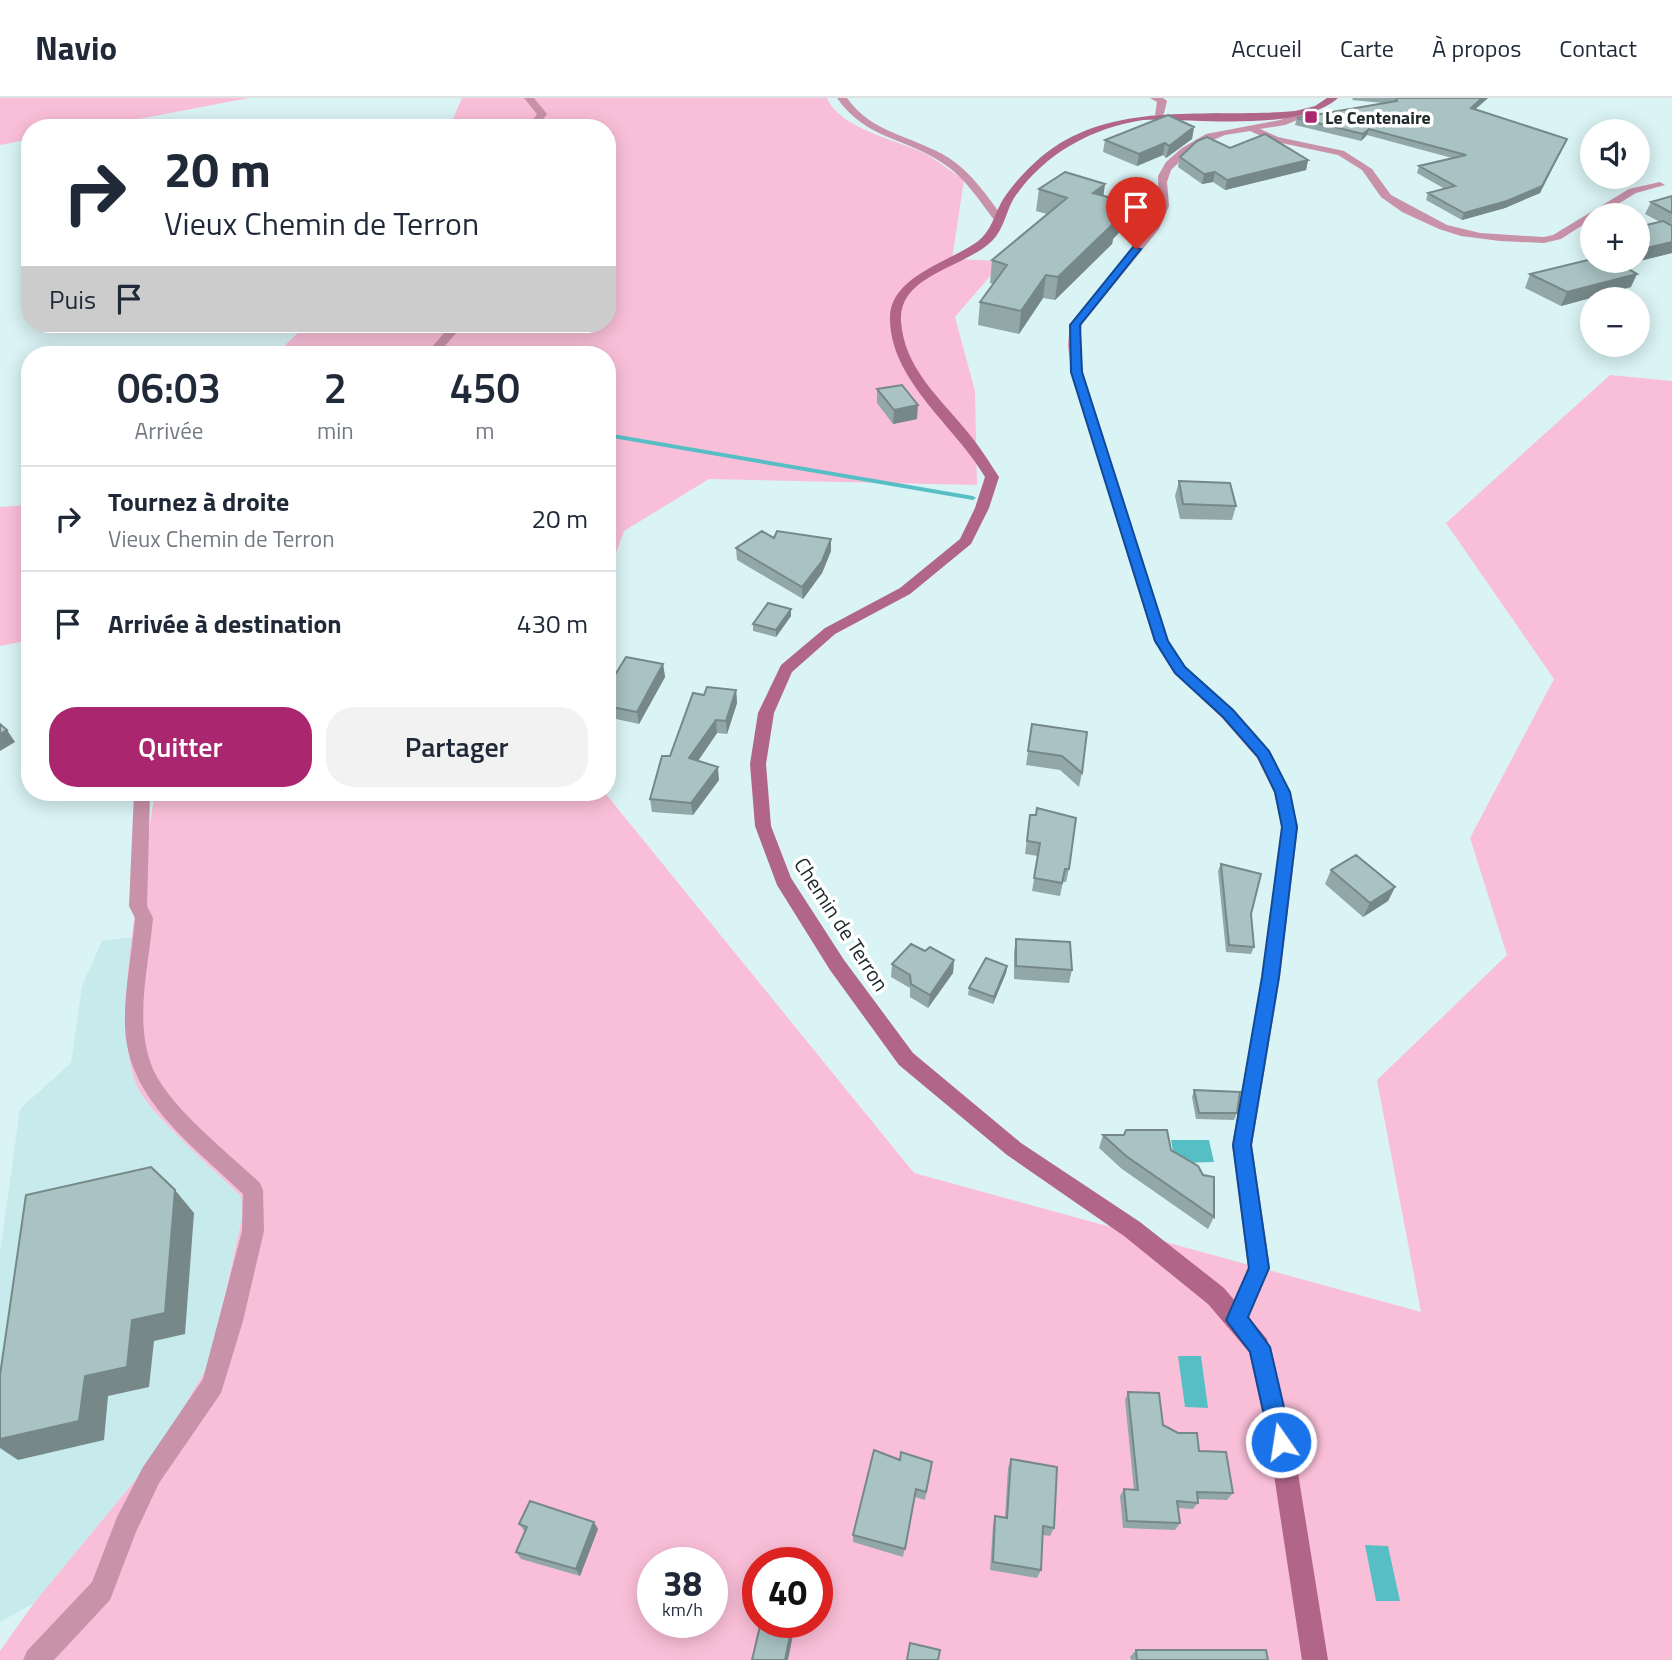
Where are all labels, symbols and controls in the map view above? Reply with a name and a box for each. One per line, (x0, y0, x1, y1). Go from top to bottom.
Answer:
text: Navio (35, 23, 117, 73)
text: Accueil (1231, 30, 1302, 66)
text: Carte (1340, 30, 1394, 66)
text: À propos (1432, 30, 1521, 66)
text: Contact (1559, 30, 1637, 66)
place label: Le Centenaire (1325, 104, 1431, 131)
marker: Le Centenaire (1303, 109, 1319, 125)
map controls (1580, 119, 1650, 357)
button: sound (1580, 119, 1650, 189)
text: 20 m (164, 131, 271, 206)
icon: right (49, 147, 140, 238)
pin (1106, 177, 1166, 249)
icon: arrive (1117, 188, 1155, 226)
text: Vieux Chemin de Terron (164, 199, 479, 247)
button: + (1580, 203, 1650, 273)
text: Puis (49, 280, 96, 319)
icon: arrive (110, 280, 148, 318)
button: − (1580, 287, 1650, 357)
text: 06:03 (117, 355, 221, 419)
text: 2 (324, 355, 347, 419)
text: 450 (450, 355, 520, 419)
text: Arrivée (135, 413, 203, 448)
text: min (317, 413, 354, 448)
text: m (475, 413, 494, 448)
text: Tournez à droite (108, 482, 289, 521)
text: 20 m (531, 499, 588, 538)
icon: right (49, 500, 87, 538)
text: Vieux Chemin de Terron (108, 521, 335, 556)
text: Arrivée à destination (108, 604, 342, 643)
text: 430 m (517, 604, 588, 643)
icon: arrive (49, 605, 87, 643)
button: Quitter (49, 707, 312, 787)
button: Partager (326, 707, 588, 787)
street label: Chemin de Terron (787, 851, 897, 997)
position arrow (1244, 1405, 1318, 1479)
speed limit sign: 40 (742, 1547, 833, 1638)
text: 38 (663, 1556, 702, 1610)
text: km/h (662, 1596, 703, 1623)

